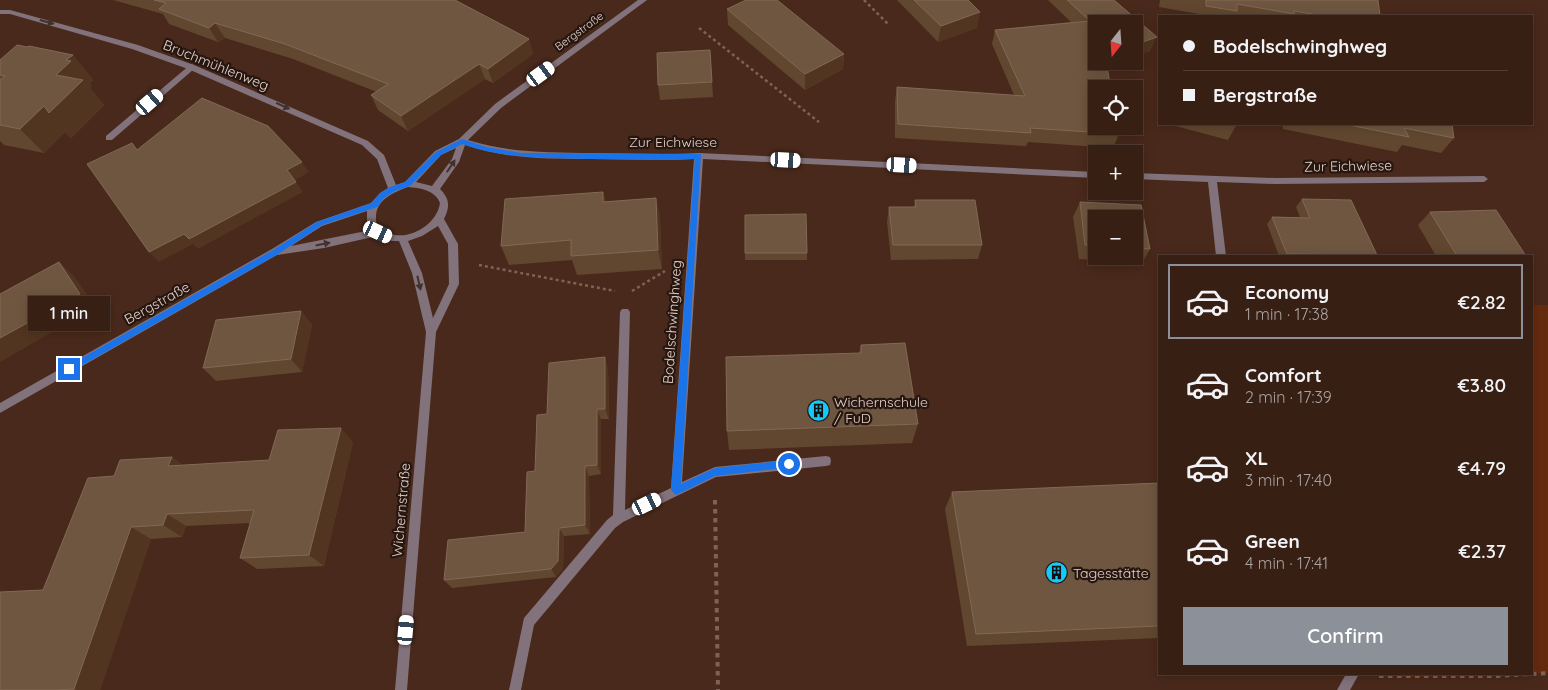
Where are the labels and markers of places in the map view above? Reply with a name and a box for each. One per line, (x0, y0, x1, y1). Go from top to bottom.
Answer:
place label: Wichernschule / FuD (834, 393, 928, 427)
building icon: Wichernschule / FuD (806, 398, 830, 422)
building icon: Tagesstätte (1045, 561, 1069, 585)
place label: Tagesstätte (1073, 564, 1149, 582)

